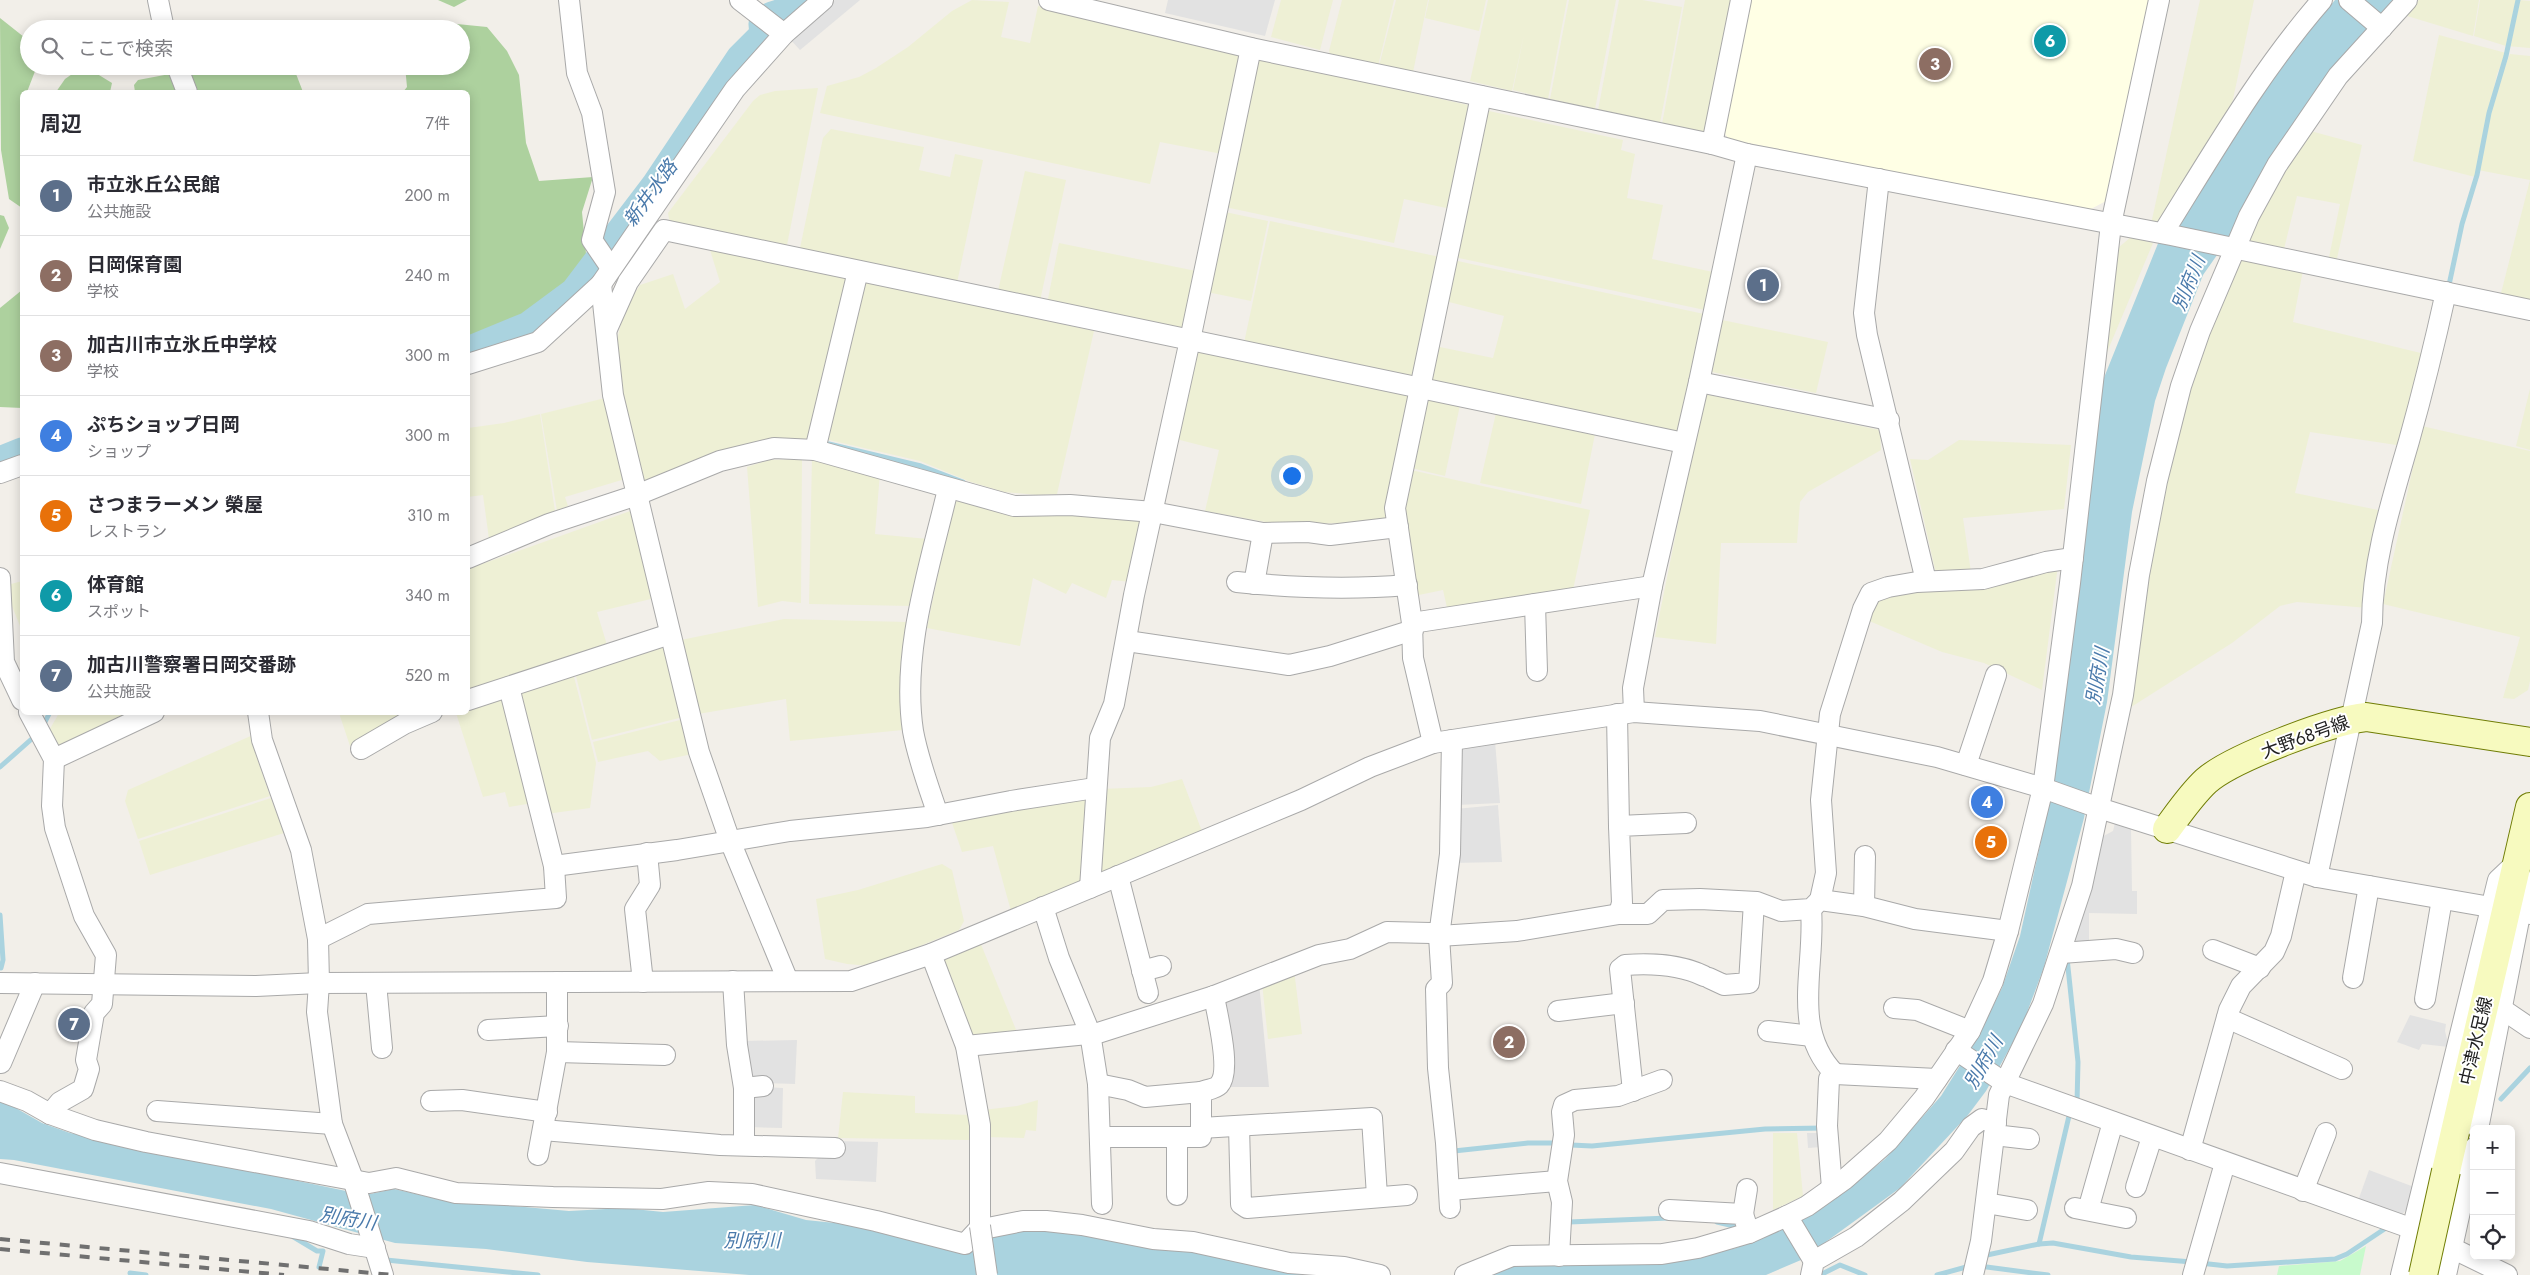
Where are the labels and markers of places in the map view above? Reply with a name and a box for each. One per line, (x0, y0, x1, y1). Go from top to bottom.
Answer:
pin: 6 (2034, 22, 2066, 60)
pin: 3 (1919, 45, 1951, 83)
pin: 1 (1747, 266, 1779, 304)
pin: 4 (1971, 783, 2003, 821)
pin: 5 (1975, 823, 2007, 861)
pin: 7 (58, 1005, 90, 1043)
pin: 2 (1493, 1023, 1525, 1061)

